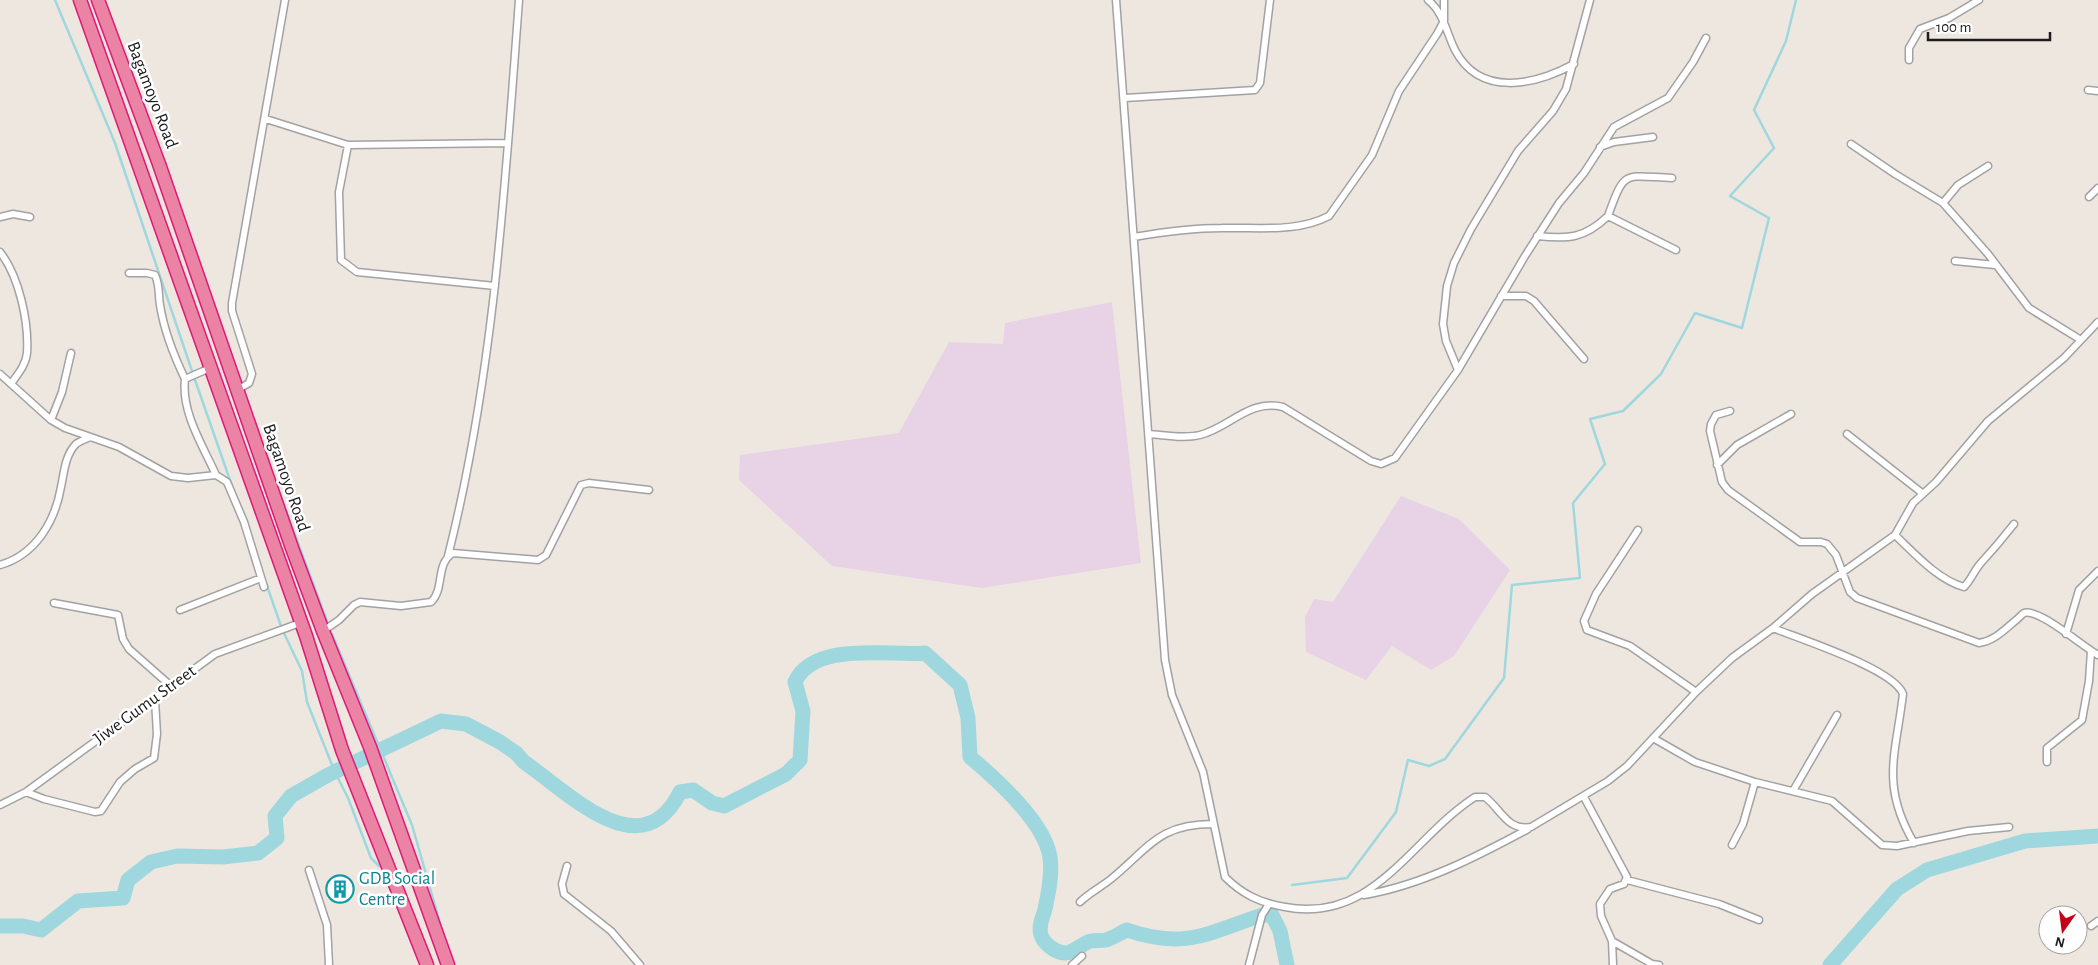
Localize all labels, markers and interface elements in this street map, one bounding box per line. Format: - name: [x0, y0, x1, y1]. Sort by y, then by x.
- scale bar: [1928, 10, 2050, 42]
- text: 100 m: [1936, 20, 1971, 35]
- street label: Bagamoyo Road: [123, 39, 181, 151]
- street label: Bagamoyo Road: [259, 422, 313, 534]
- street label: Jiwe Gumu Street: [91, 662, 200, 748]
- place label: GDB Social Centre: [359, 870, 435, 909]
- building icon: GDB Social Centre: [325, 874, 355, 904]
- north arrow: [2038, 905, 2088, 955]
- text: N: [2054, 934, 2067, 950]

